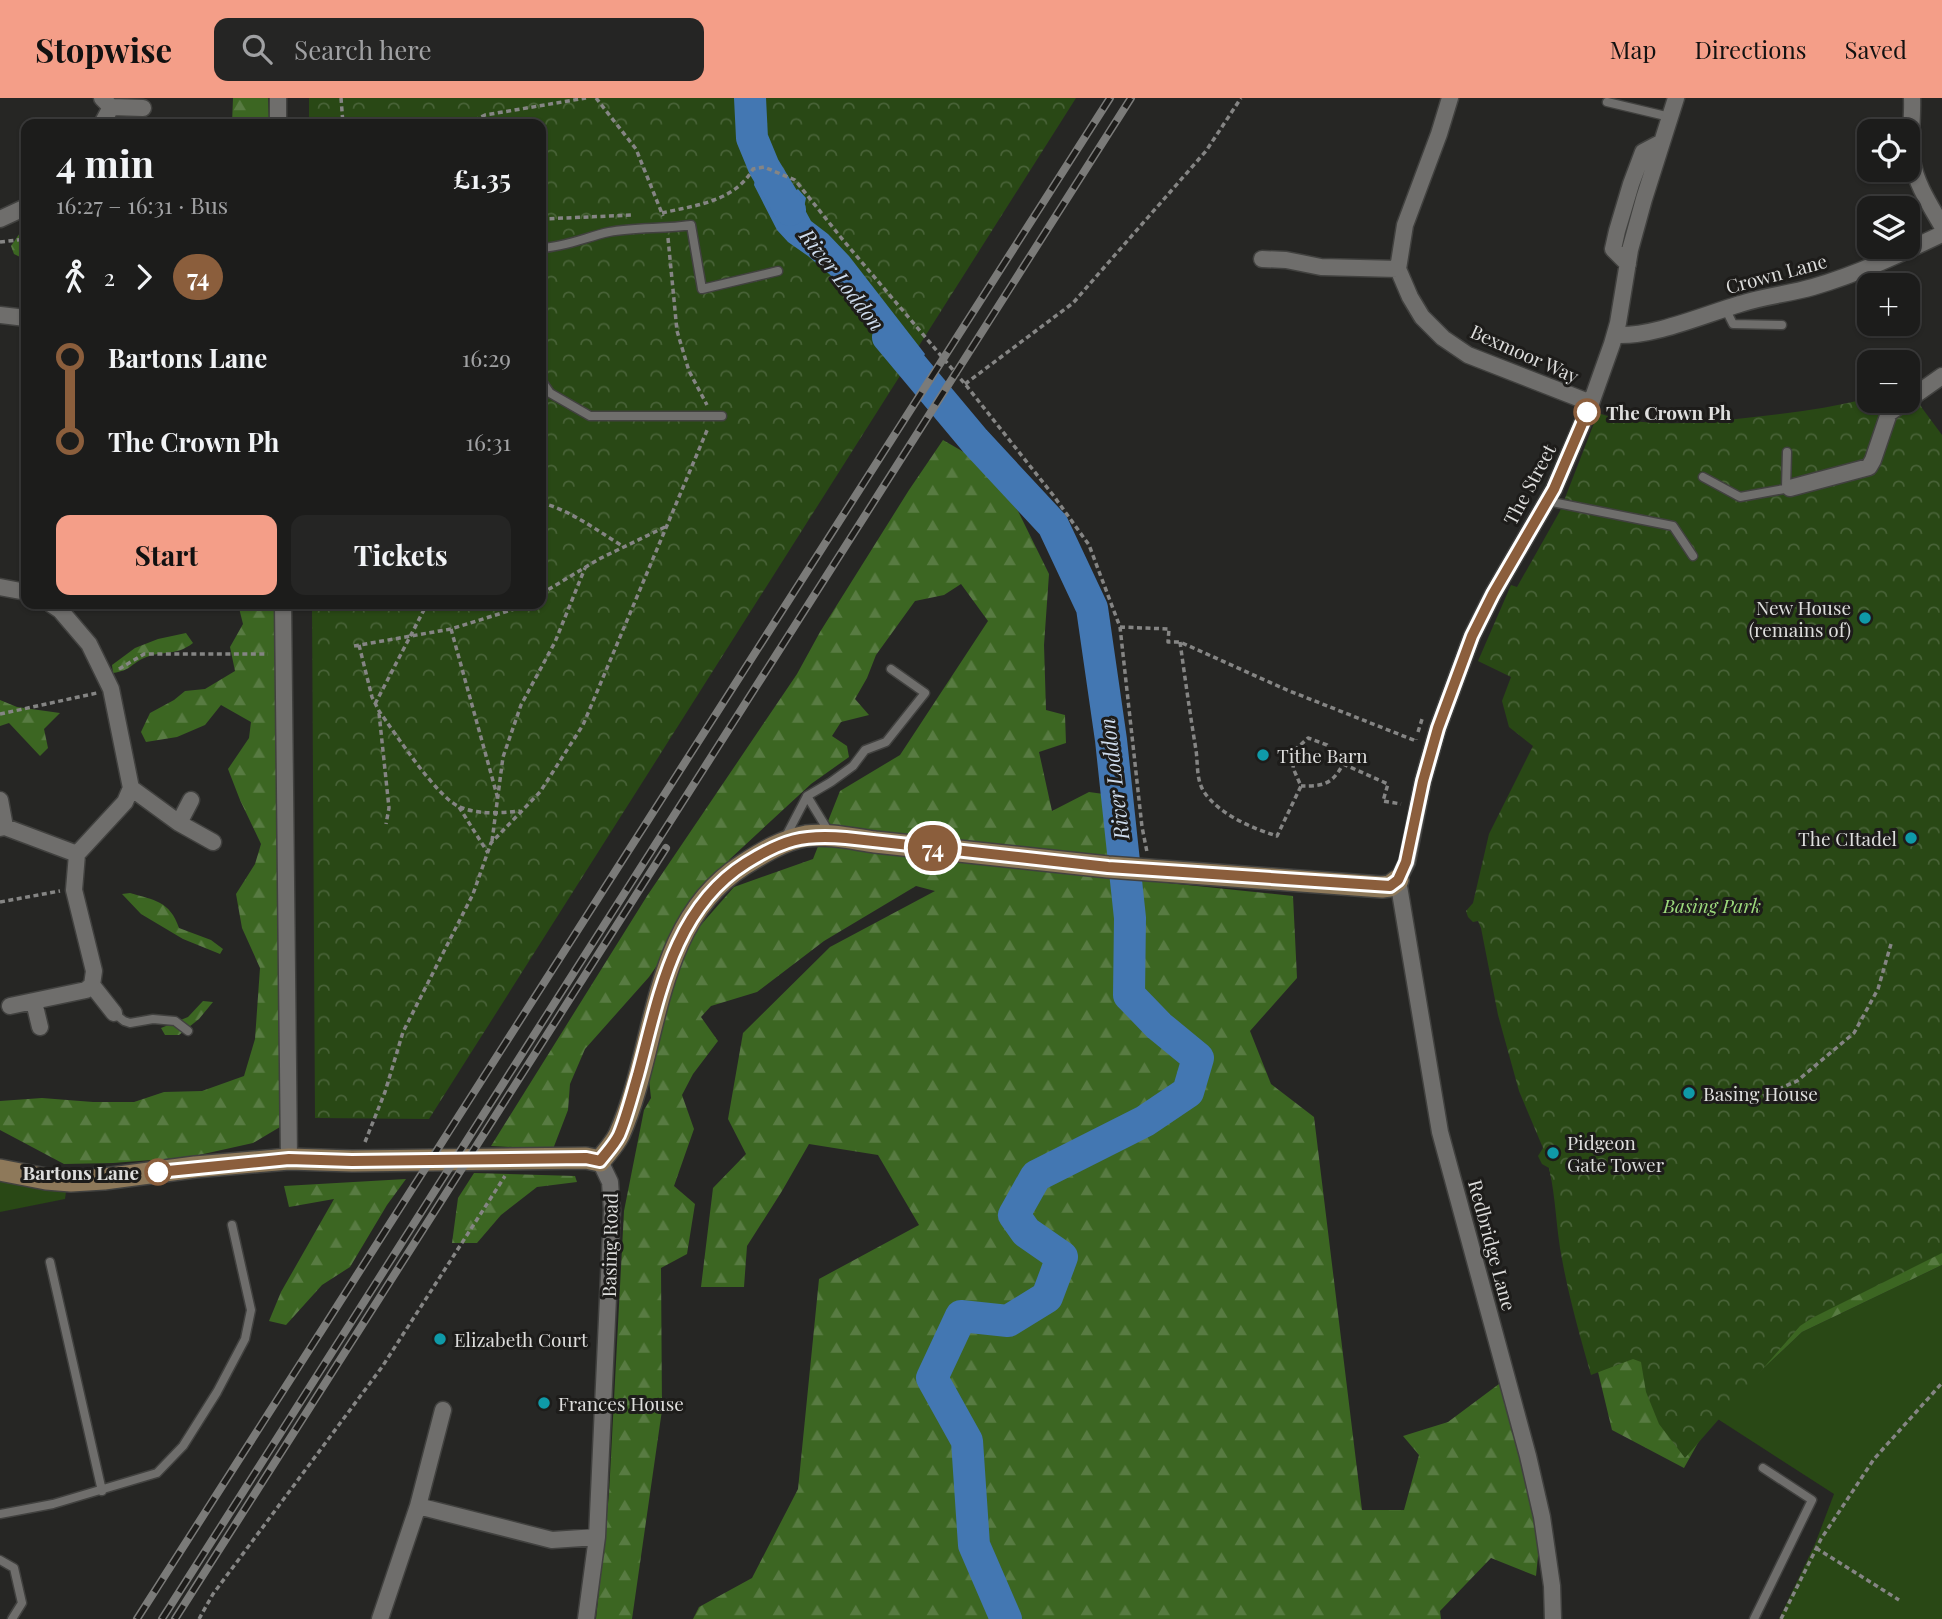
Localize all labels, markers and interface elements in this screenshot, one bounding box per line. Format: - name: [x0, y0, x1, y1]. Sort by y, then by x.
- search box: [214, 18, 704, 81]
- text: Stopwise: [35, 27, 172, 71]
- icon: search: [238, 30, 276, 68]
- text: Search here: [294, 32, 432, 67]
- text: Map: [1610, 33, 1656, 65]
- text: Directions: [1694, 33, 1807, 65]
- text: Saved: [1845, 33, 1907, 65]
- map controls: [1857, 119, 1920, 413]
- button: locate: [1857, 119, 1920, 182]
- text: 4 min: [56, 137, 154, 188]
- text: £1.35: [453, 161, 511, 196]
- text: 16:27 – 16:31 · Bus: [56, 189, 228, 220]
- button: layers: [1857, 196, 1920, 259]
- water label: River Loddon: [794, 221, 892, 336]
- street label: Crown Lane: [1723, 247, 1829, 299]
- icon: walk: [56, 258, 94, 296]
- icon: forward: [125, 258, 163, 296]
- text: 2: [104, 261, 115, 292]
- text: 74: [187, 261, 209, 293]
- button: +: [1857, 273, 1920, 336]
- street label: Bexmoor Way: [1467, 318, 1584, 389]
- text: Bartons Lane: [108, 340, 267, 375]
- text: 16:29: [462, 342, 511, 373]
- button: −: [1857, 350, 1920, 413]
- marker: The Crown Ph: [1574, 399, 1600, 425]
- place label: The Crown Ph: [1606, 399, 1732, 425]
- text: The Crown Ph: [108, 424, 279, 459]
- text: 16:31: [466, 426, 511, 457]
- street label: The Street: [1497, 439, 1561, 529]
- button: Start: [56, 515, 277, 595]
- button: Tickets: [291, 515, 511, 595]
- place label: New House (remains of): [1749, 594, 1851, 642]
- marker: New House (remains of): [1857, 610, 1873, 626]
- water label: River Loddon: [1092, 717, 1134, 842]
- place label: Tithe Barn: [1277, 742, 1368, 768]
- marker: Tithe Barn: [1255, 747, 1271, 763]
- line badge: 74: [902, 825, 964, 871]
- place label: The CItadel: [1798, 825, 1898, 851]
- marker: The CItadel: [1903, 830, 1919, 846]
- text: 74: [922, 832, 944, 864]
- park label: Basing Park: [1662, 892, 1761, 918]
- place label: Basing House: [1703, 1080, 1818, 1106]
- marker: Basing House: [1681, 1085, 1697, 1101]
- place label: Pidgeon Gate Tower: [1567, 1129, 1665, 1177]
- marker: Pidgeon Gate Tower: [1545, 1145, 1561, 1161]
- place label: Bartons Lane: [23, 1159, 139, 1185]
- marker: Bartons Lane: [145, 1159, 171, 1185]
- street label: Redbridge Lane: [1463, 1177, 1523, 1313]
- street label: Basing Road: [595, 1193, 623, 1297]
- place label: Elizabeth Court: [454, 1326, 588, 1352]
- marker: Elizabeth Court: [432, 1331, 448, 1347]
- place label: Frances House: [558, 1390, 684, 1416]
- marker: Frances House: [536, 1395, 552, 1411]

